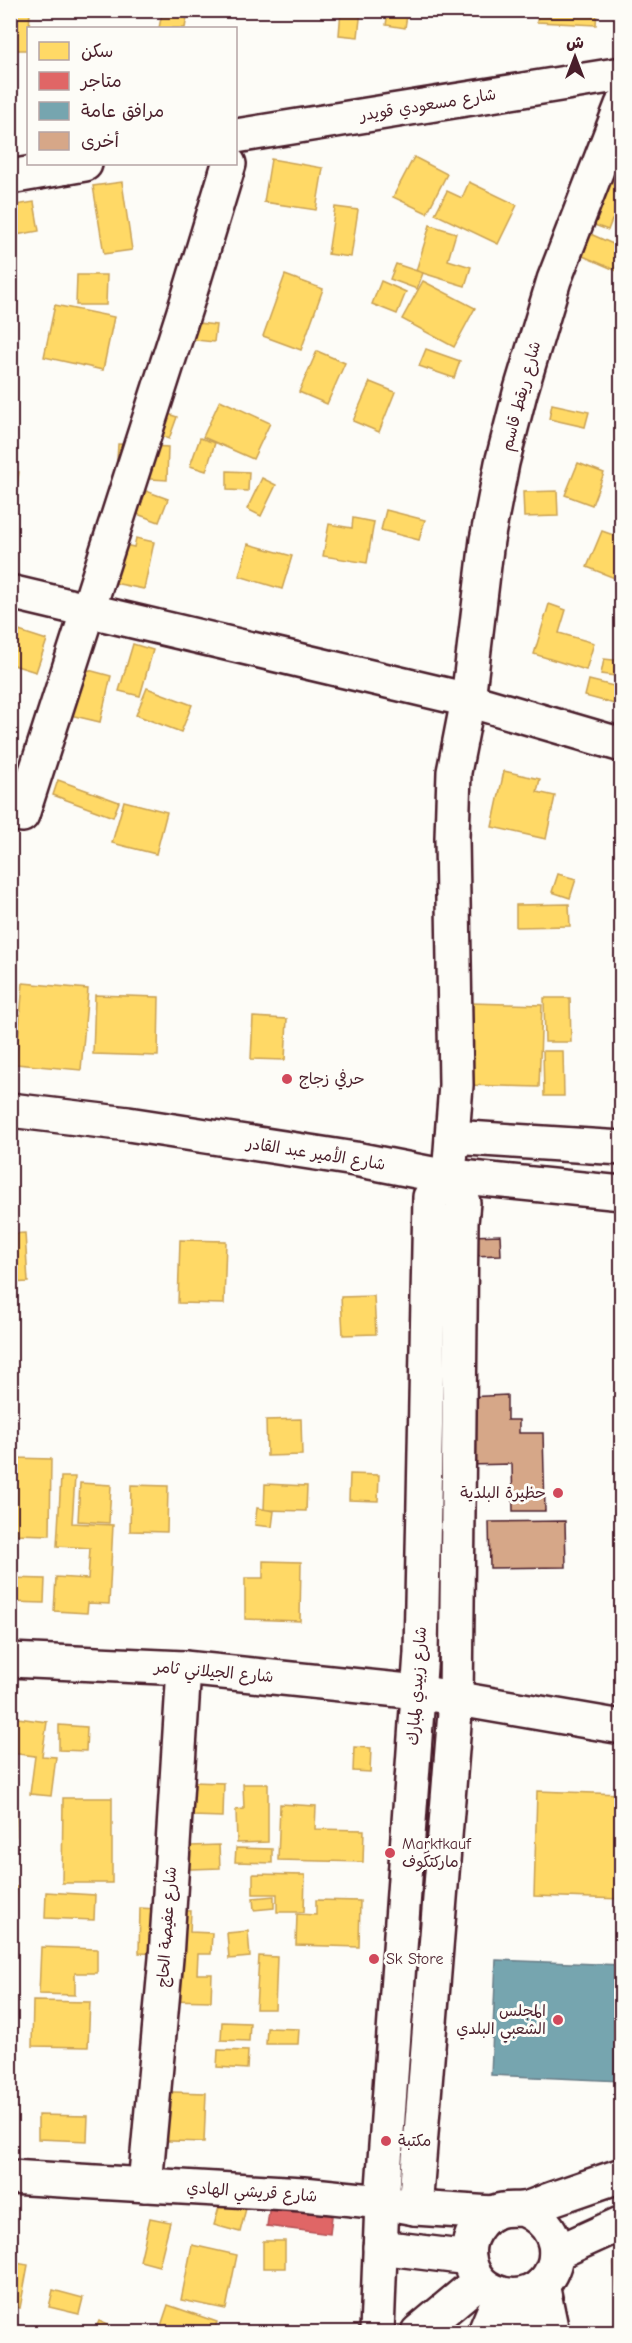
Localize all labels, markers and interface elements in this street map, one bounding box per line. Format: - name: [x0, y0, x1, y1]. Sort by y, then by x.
- legend: [27, 27, 237, 165]
- north arrow: [545, 27, 605, 87]
- text: ش: [566, 34, 584, 52]
- text: سكن: [81, 41, 113, 62]
- text: متاجر: [79, 71, 122, 92]
- street label: شارع مسعودي قويدر: [357, 85, 498, 127]
- text: مرافق عامة: [81, 101, 164, 122]
- text: أخرى: [81, 131, 119, 152]
- street label: شارع ريقط قاسم: [498, 339, 547, 454]
- place label: حرفي زجاج: [299, 1069, 365, 1090]
- marker: حرفي زجاج: [280, 1072, 294, 1086]
- street label: شارع الأمير عبد القادر: [243, 1132, 387, 1176]
- place label: حظيرة البلدية: [460, 1484, 546, 1502]
- marker: حظيرة البلدية: [551, 1486, 565, 1500]
- street label: شارع زبيدي لمبارك: [404, 1626, 432, 1746]
- street label: شارع الجيلاني ثامر: [151, 1658, 274, 1691]
- place label: Marktkauf ماركتكوف: [402, 1835, 472, 1872]
- marker: Marktkauf ماركتكوف: [383, 1846, 397, 1860]
- street label: شارع عفيصة الحاج: [154, 1866, 182, 1988]
- place label: Sk Store: [386, 1950, 443, 1968]
- marker: Sk Store: [367, 1952, 381, 1966]
- place label: المجلس الشعبي البلدي: [456, 2002, 546, 2043]
- marker: المجلس الشعبي البلدي: [551, 2013, 565, 2027]
- place label: مكتبة: [398, 2132, 431, 2150]
- marker: مكتبة: [379, 2134, 393, 2148]
- street label: شارع قريشي الهادي: [186, 2178, 318, 2211]

